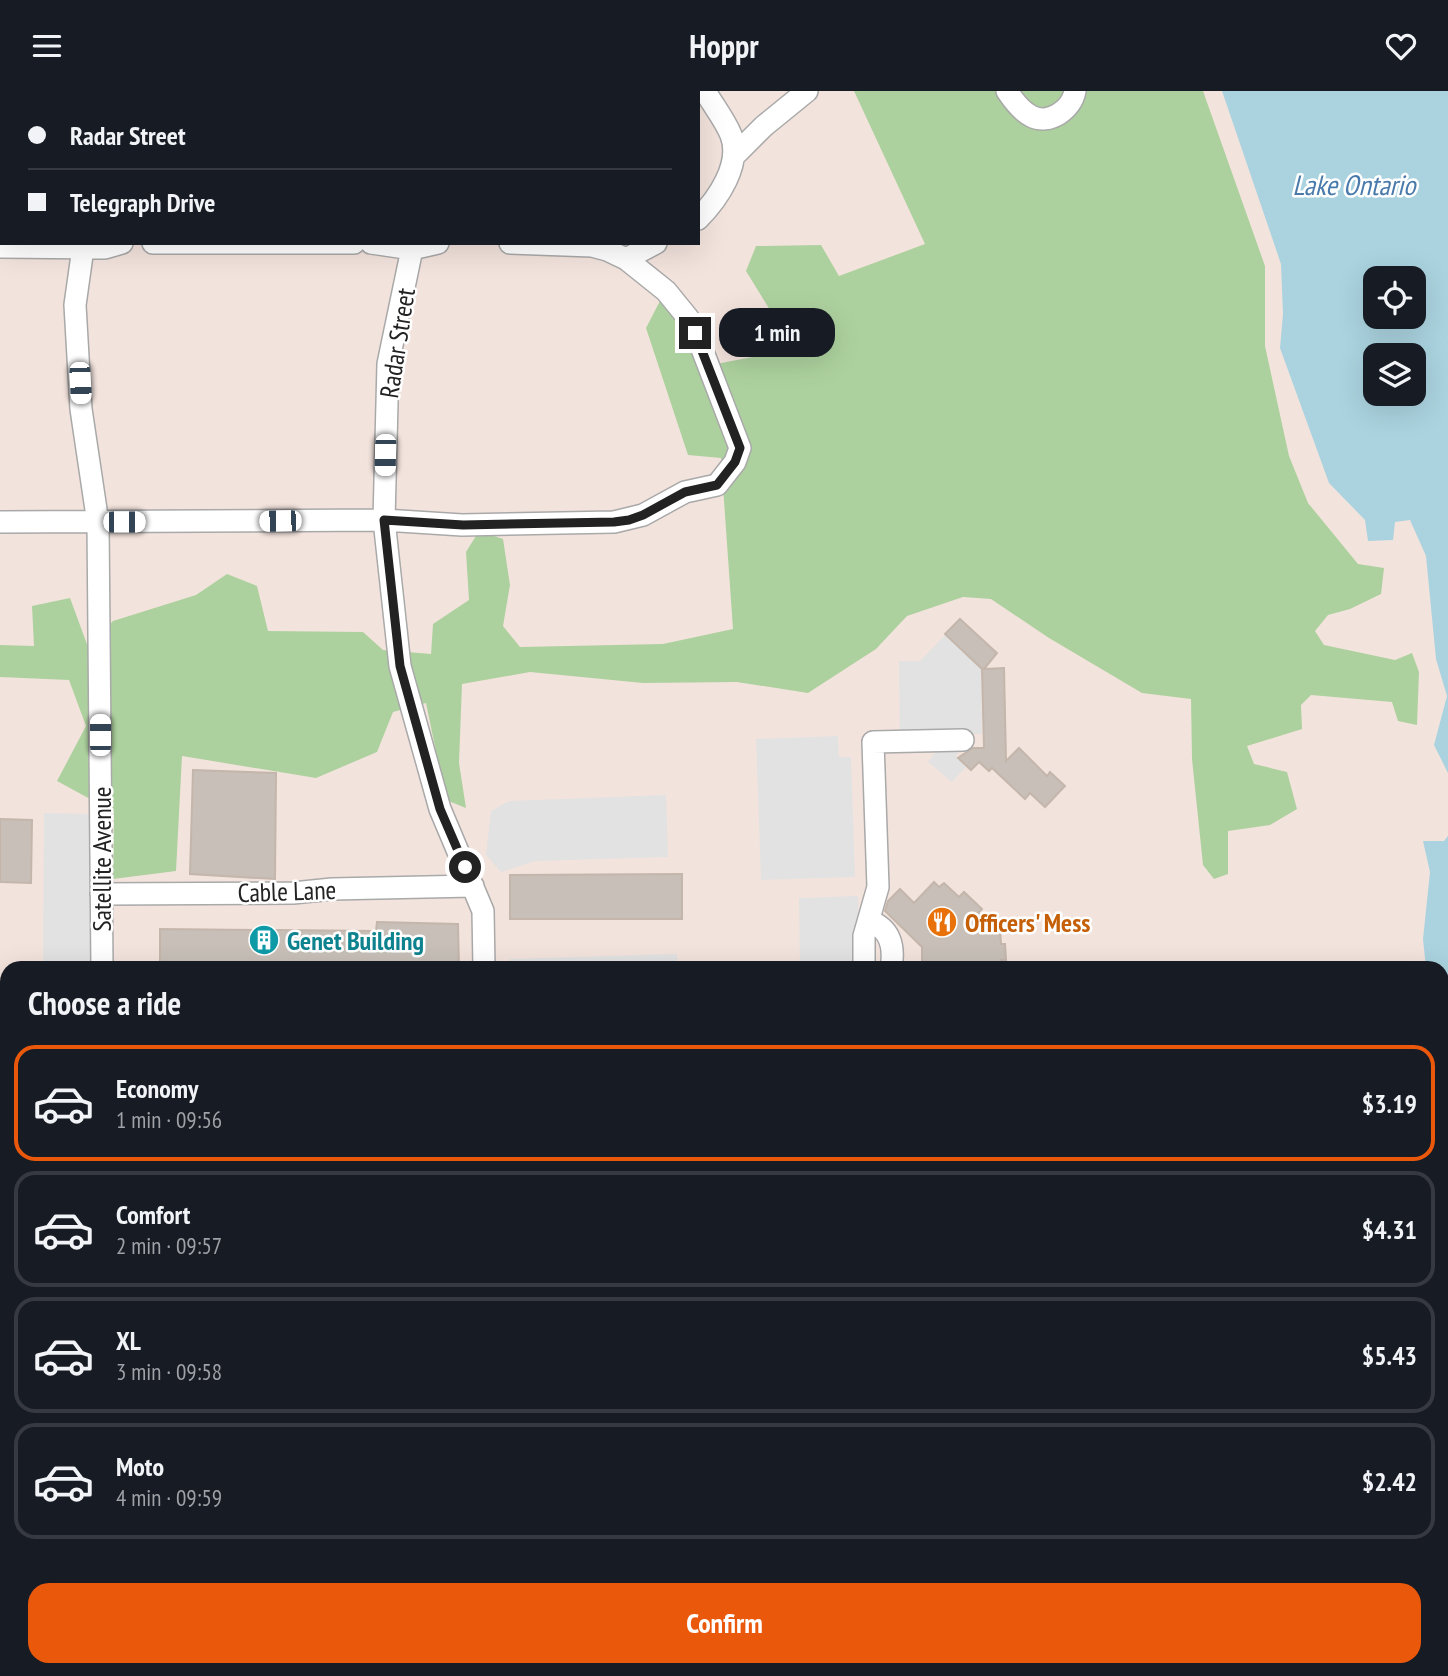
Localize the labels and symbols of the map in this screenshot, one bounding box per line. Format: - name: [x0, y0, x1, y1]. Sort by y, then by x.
- water label: Lake Ontario: [1293, 166, 1417, 203]
- street label: Radar Street: [372, 286, 422, 400]
- callout: 1 min: [720, 309, 835, 357]
- route end: [679, 317, 711, 349]
- car: [69, 361, 92, 405]
- car: [375, 434, 396, 476]
- car: [259, 510, 302, 532]
- car: [104, 512, 146, 533]
- car: [90, 714, 111, 756]
- street label: Satellite Avenue: [85, 786, 118, 932]
- route start: [449, 851, 481, 883]
- street label: Cable Lane: [237, 873, 337, 909]
- restaurant icon: Officers' Mess: [925, 905, 959, 939]
- place label: Officers' Mess: [965, 906, 1090, 939]
- building icon: Genet Building: [247, 923, 281, 957]
- place label: Genet Building: [287, 924, 424, 957]

